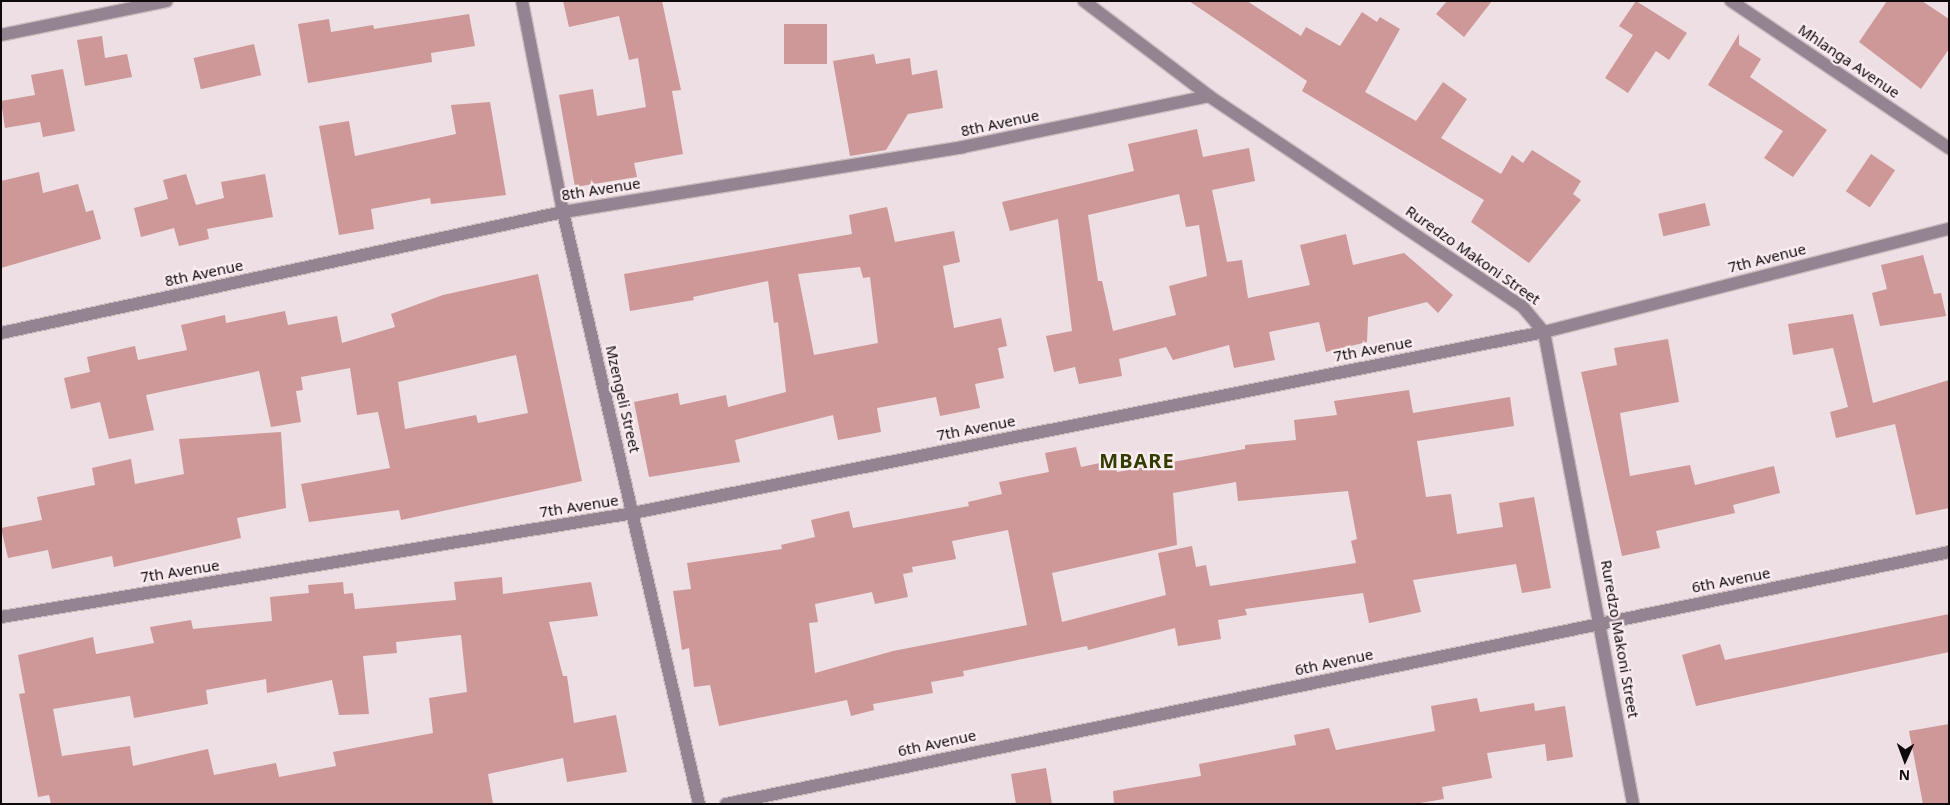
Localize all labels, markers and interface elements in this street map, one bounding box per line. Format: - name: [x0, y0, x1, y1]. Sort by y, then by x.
- street label: Mhlanga Avenue: [1795, 20, 1903, 102]
- street label: 8th Avenue: [959, 106, 1041, 140]
- street label: 8th Avenue: [560, 174, 642, 204]
- street label: Ruredzo Makoni Street: [1402, 202, 1544, 308]
- street label: 7th Avenue: [1726, 240, 1808, 276]
- street label: 8th Avenue: [163, 256, 245, 290]
- street label: 7th Avenue: [1332, 333, 1414, 365]
- street label: Mzengeli Street: [602, 344, 644, 454]
- street label: 7th Avenue: [935, 412, 1017, 444]
- district label: MBARE: [1099, 448, 1175, 472]
- street label: 7th Avenue: [538, 491, 620, 521]
- street label: 7th Avenue: [139, 556, 221, 586]
- street label: Ruredzo Makoni Street: [1597, 559, 1643, 719]
- street label: 6th Avenue: [1690, 564, 1772, 596]
- street label: 6th Avenue: [1293, 645, 1375, 679]
- street label: 6th Avenue: [896, 726, 978, 760]
- north arrow: [1880, 735, 1930, 785]
- text: N: [1898, 766, 1910, 785]

